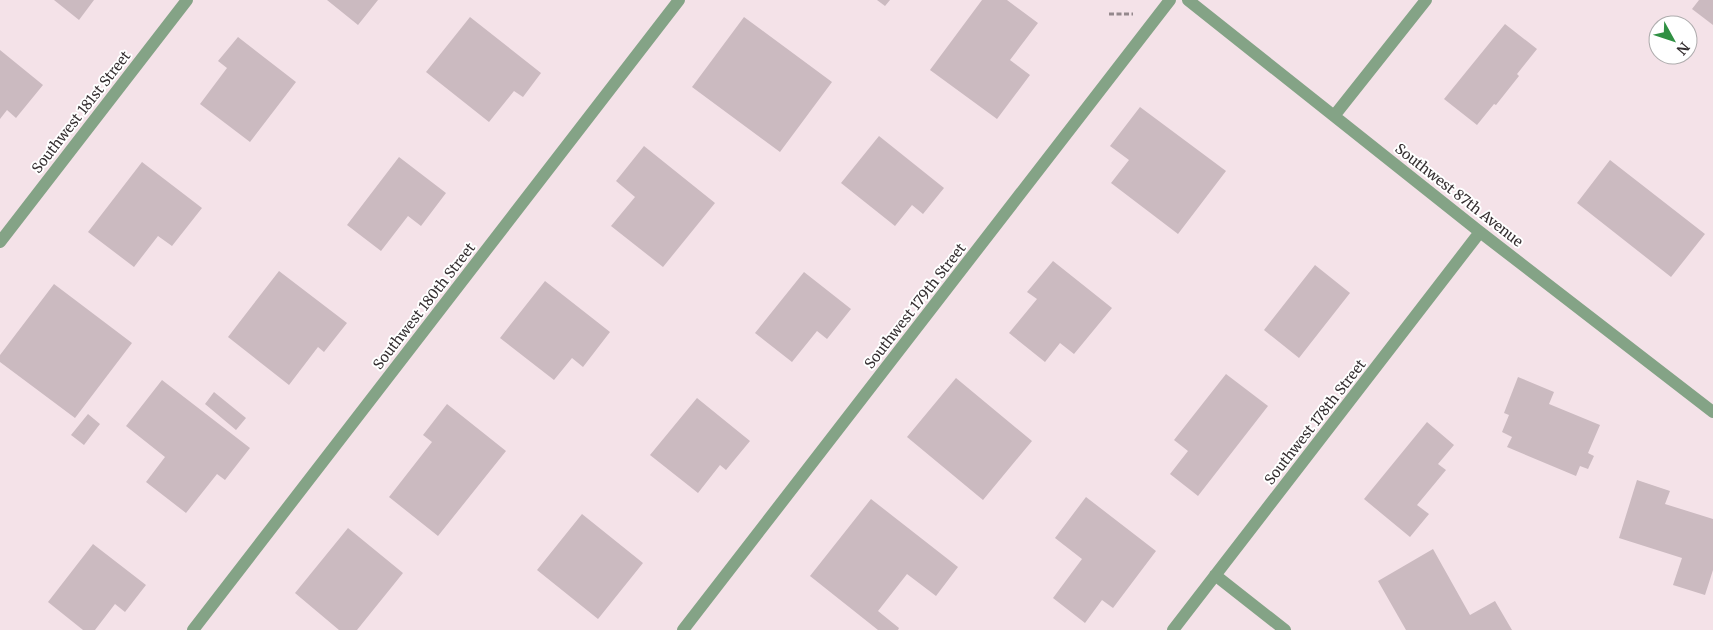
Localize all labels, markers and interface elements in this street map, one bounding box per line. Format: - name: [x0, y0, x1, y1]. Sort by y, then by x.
- north arrow: [1648, 15, 1698, 65]
- text: N: [1673, 38, 1693, 58]
- street label: Southwest 181st Street: [28, 47, 135, 177]
- street label: Southwest 87th Avenue: [1391, 139, 1527, 251]
- street label: Southwest 180th Street: [369, 239, 479, 373]
- street label: Southwest 179th Street: [860, 239, 970, 372]
- street label: Southwest 178th Street: [1261, 355, 1370, 488]

